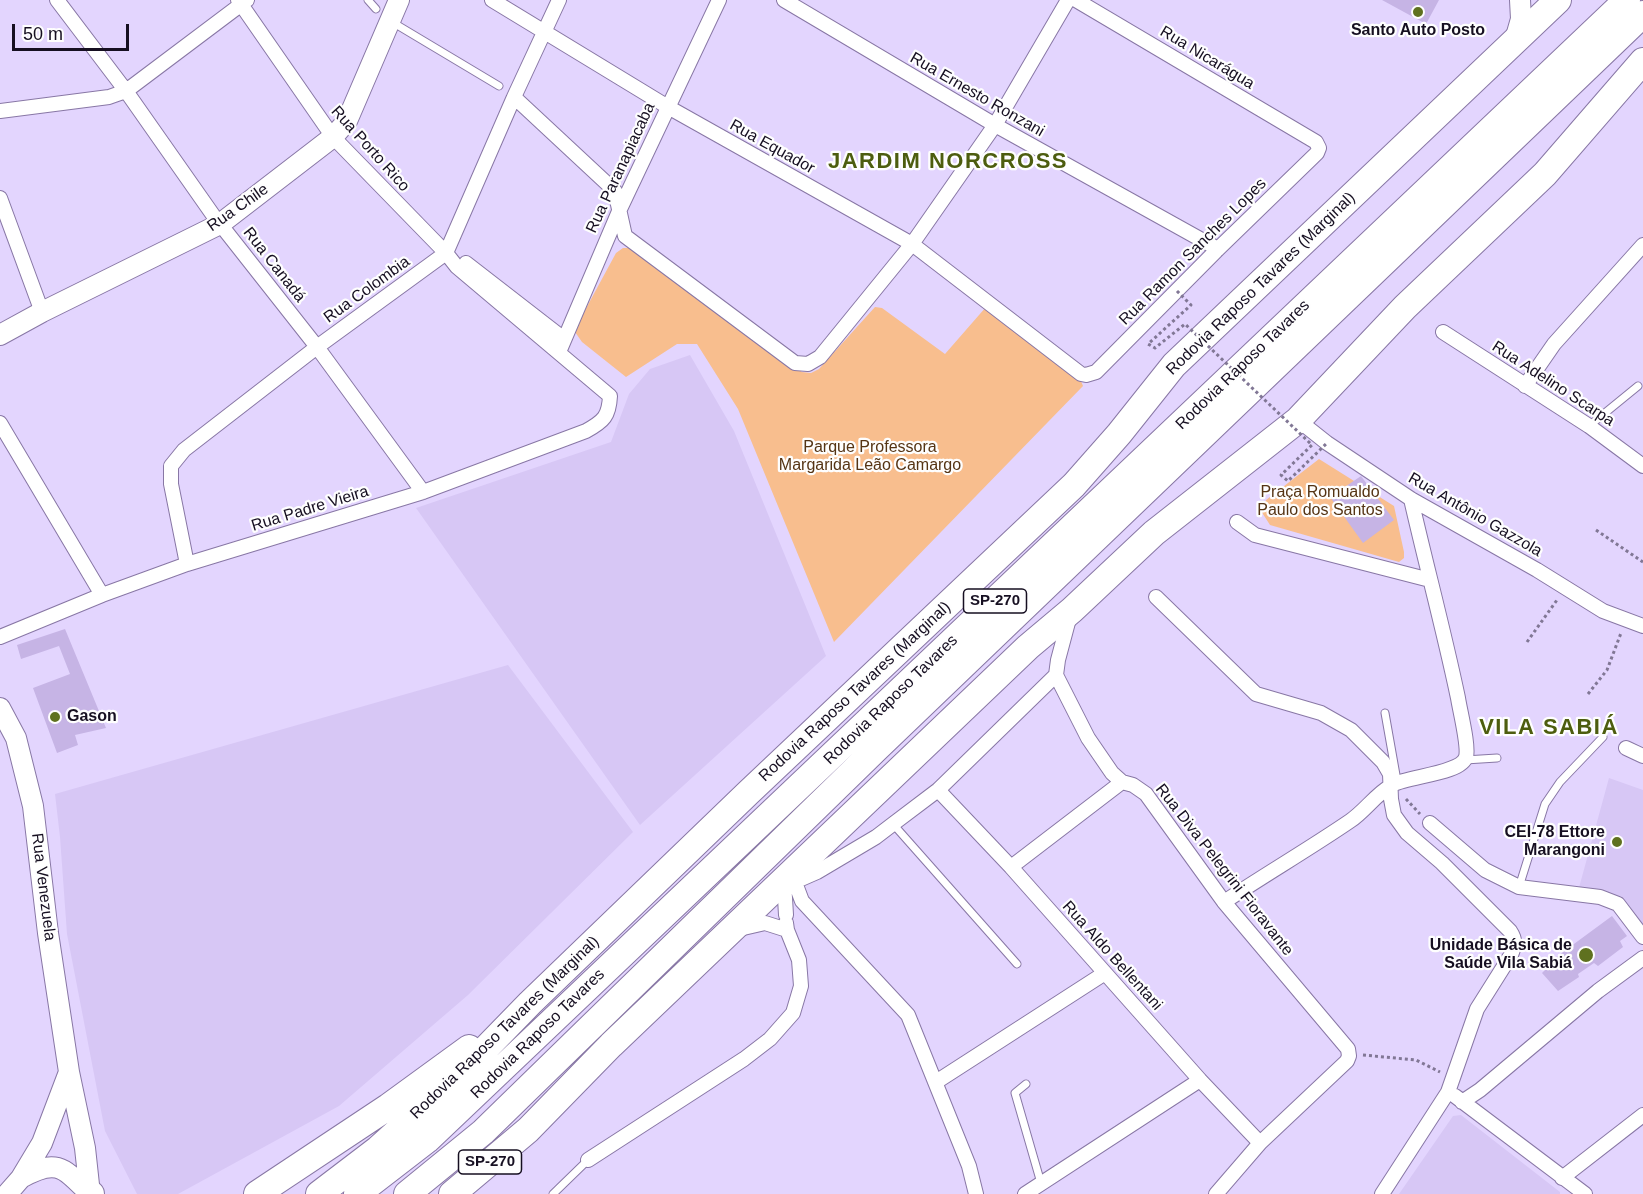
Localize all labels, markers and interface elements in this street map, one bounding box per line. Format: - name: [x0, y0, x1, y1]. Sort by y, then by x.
- marker: Santo Auto Posto: [1411, 5, 1425, 19]
- scale bar: [15, 12, 132, 50]
- place label: Santo Auto Posto: [1351, 21, 1485, 41]
- street label: Rua Nicarágua: [1156, 22, 1258, 94]
- text: 50 m: [23, 24, 63, 44]
- street label: Rua Ernesto Ronzani: [906, 49, 1048, 141]
- street label: Rua Paranapiacaba: [582, 100, 660, 236]
- street label: Rua Porto Rico: [327, 102, 413, 196]
- street label: Rua Equador: [726, 116, 818, 178]
- district label: JARDIM NORCROSS: [828, 149, 1068, 175]
- street label: Rua Ramon Sanches Lopes: [1115, 174, 1271, 330]
- street label: Rua Chile: [204, 180, 272, 236]
- street label: Rodovia Raposo Tavares (Marginal): [1163, 188, 1359, 380]
- street label: Rua Canadá: [239, 224, 309, 306]
- street label: Rua Colombia: [320, 252, 414, 328]
- street label: Rodovia Raposo Tavares: [1172, 296, 1314, 434]
- street label: Rua Adelino Scarpa: [1488, 337, 1618, 431]
- park label: Parque Professora Margarida Leão Camargo: [779, 438, 961, 476]
- street label: Rua Antônio Gazzola: [1405, 469, 1545, 561]
- street label: Rua Padre Vieira: [249, 482, 371, 536]
- park label: Praça Romualdo Paulo dos Santos: [1257, 483, 1383, 521]
- road number: SP-270: [964, 589, 1026, 613]
- street label: Rodovia Raposo Tavares (Marginal): [755, 598, 955, 786]
- street label: Rodovia Raposo Tavares: [820, 631, 962, 769]
- place label: Gason: [67, 707, 117, 727]
- marker: Gason: [48, 710, 62, 724]
- district label: VILA SABIÁ: [1479, 715, 1619, 741]
- street label: Rua Diva Pelegrini Fioravante: [1151, 780, 1297, 960]
- place label: CEI-78 Ettore Marangoni: [1505, 823, 1605, 861]
- street label: Rua Venezuela: [27, 832, 59, 942]
- marker: CEI-78 Ettore Marangoni: [1610, 835, 1624, 849]
- street label: Rua Aldo Bellentani: [1058, 897, 1166, 1015]
- street label: Rodovia Raposo Tavares (Marginal): [407, 932, 603, 1124]
- place label: Unidade Básica de Saúde Vila Sabiá: [1430, 936, 1572, 974]
- marker: Unidade Básica de Saúde Vila Sabiá: [1577, 946, 1595, 964]
- street label: Rodovia Raposo Tavares: [467, 965, 609, 1103]
- road number: SP-270: [458, 1150, 522, 1174]

